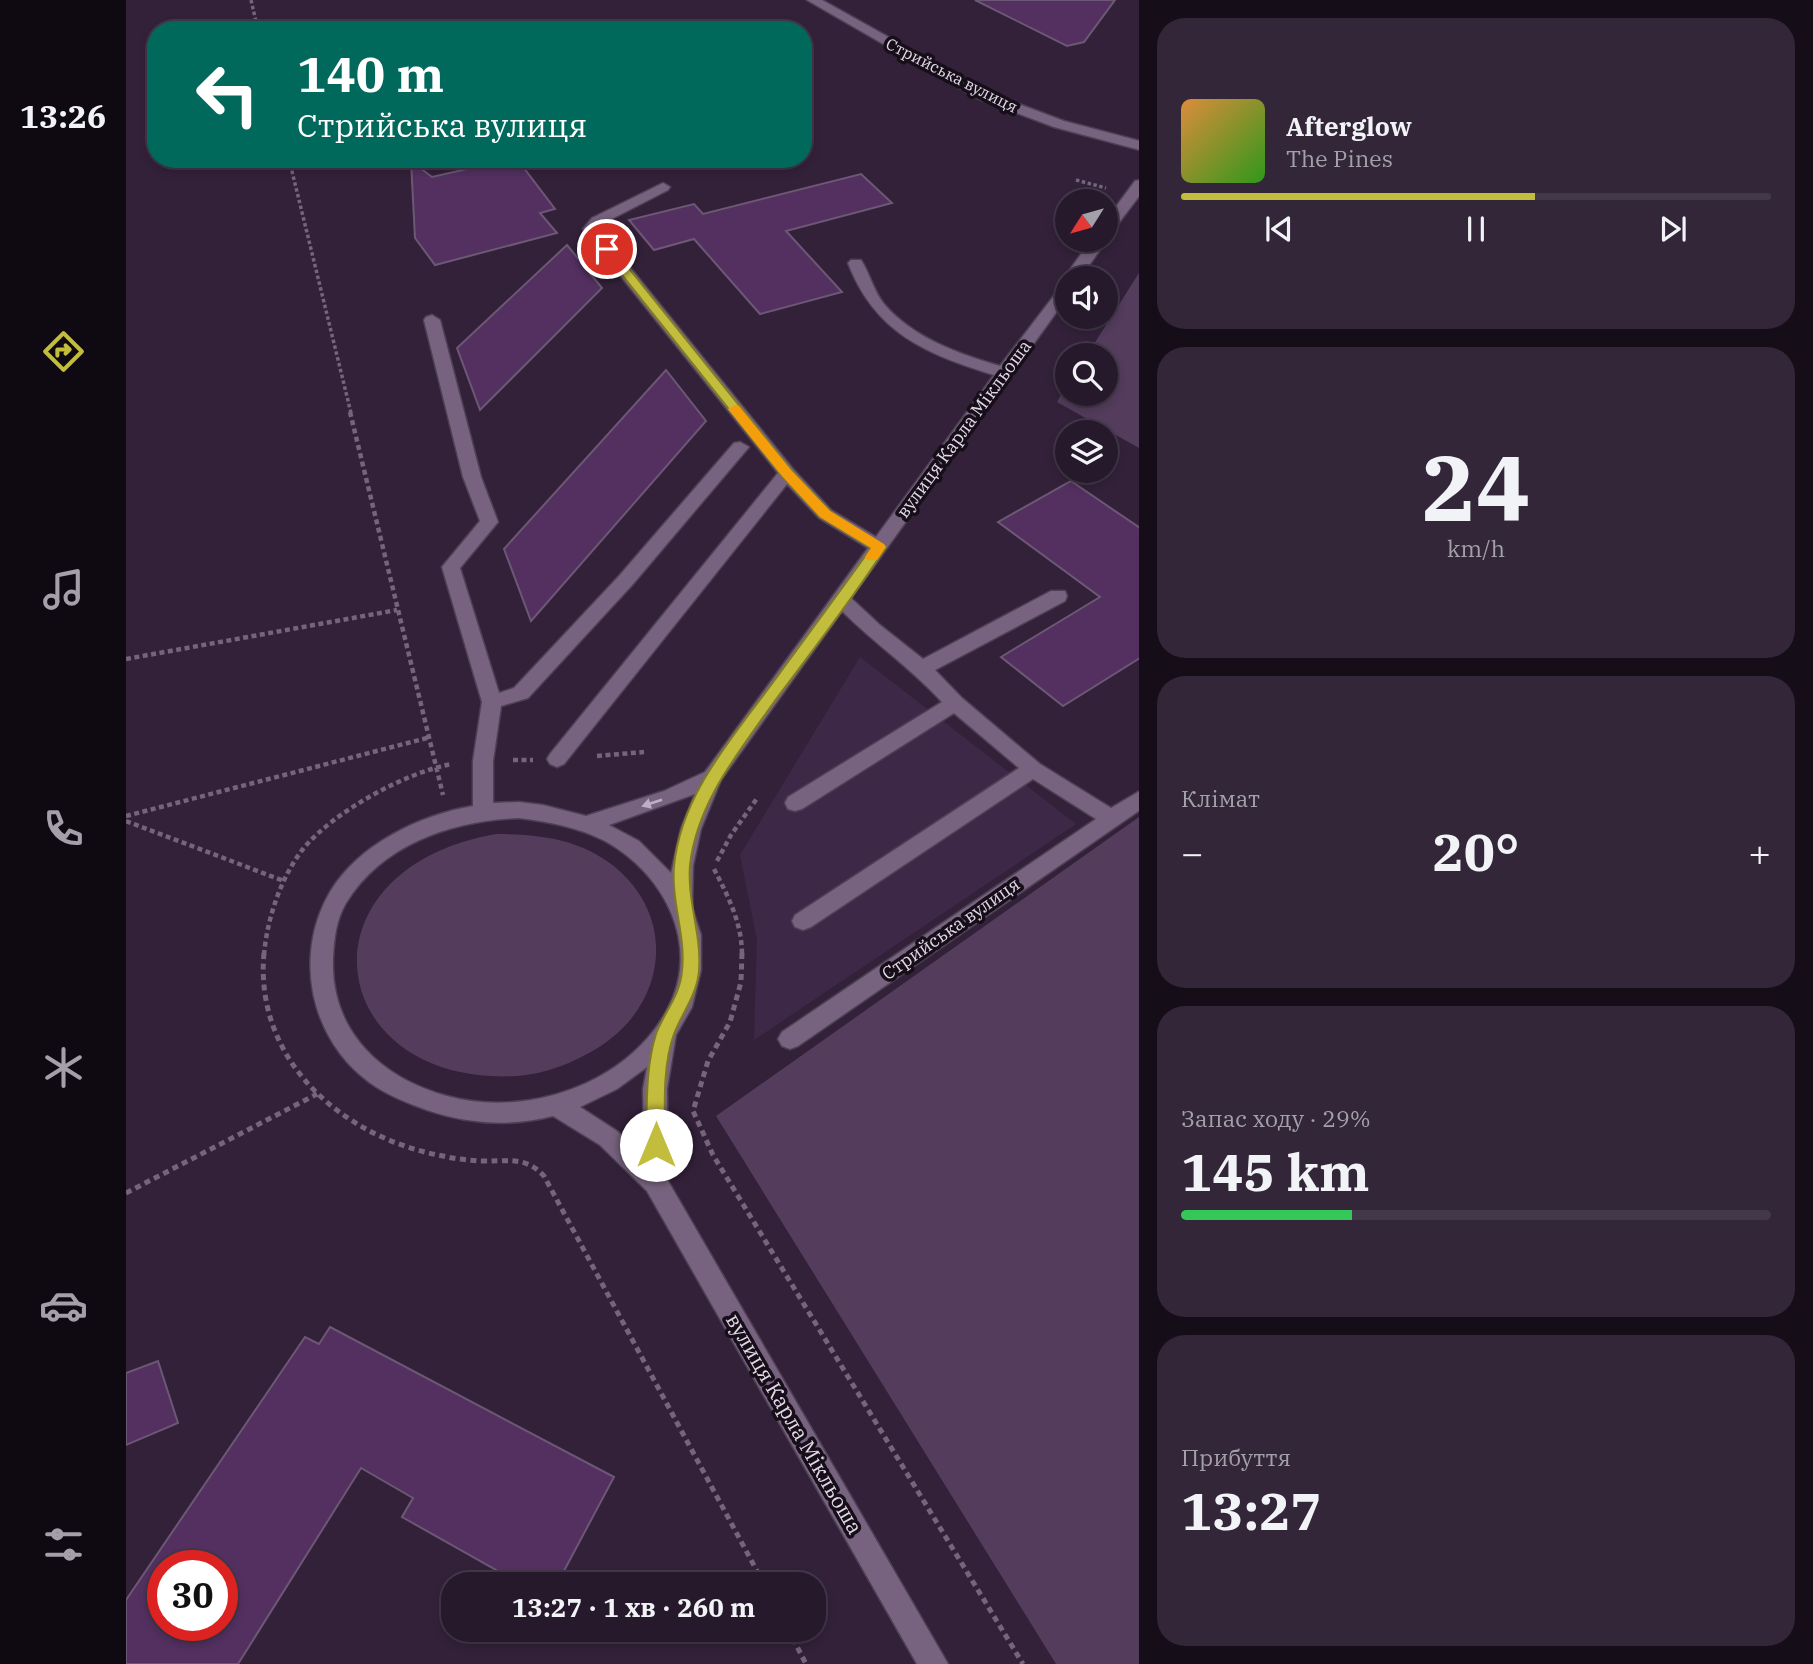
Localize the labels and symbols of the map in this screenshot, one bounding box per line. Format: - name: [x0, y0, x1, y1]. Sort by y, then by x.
- street label: Стрийська вулиця: [883, 33, 1021, 117]
- north arrow: [1055, 189, 1118, 252]
- pin: [577, 219, 637, 279]
- street label: вулиця Карла Мікльоша: [891, 335, 1036, 522]
- one-way arrow: [641, 798, 662, 809]
- street label: Стрийська вулиця: [877, 872, 1024, 985]
- position arrow: [619, 1108, 693, 1182]
- street label: вулиця Карла Мікльоша: [720, 1308, 870, 1539]
- speed limit sign: 30: [147, 1550, 238, 1641]

